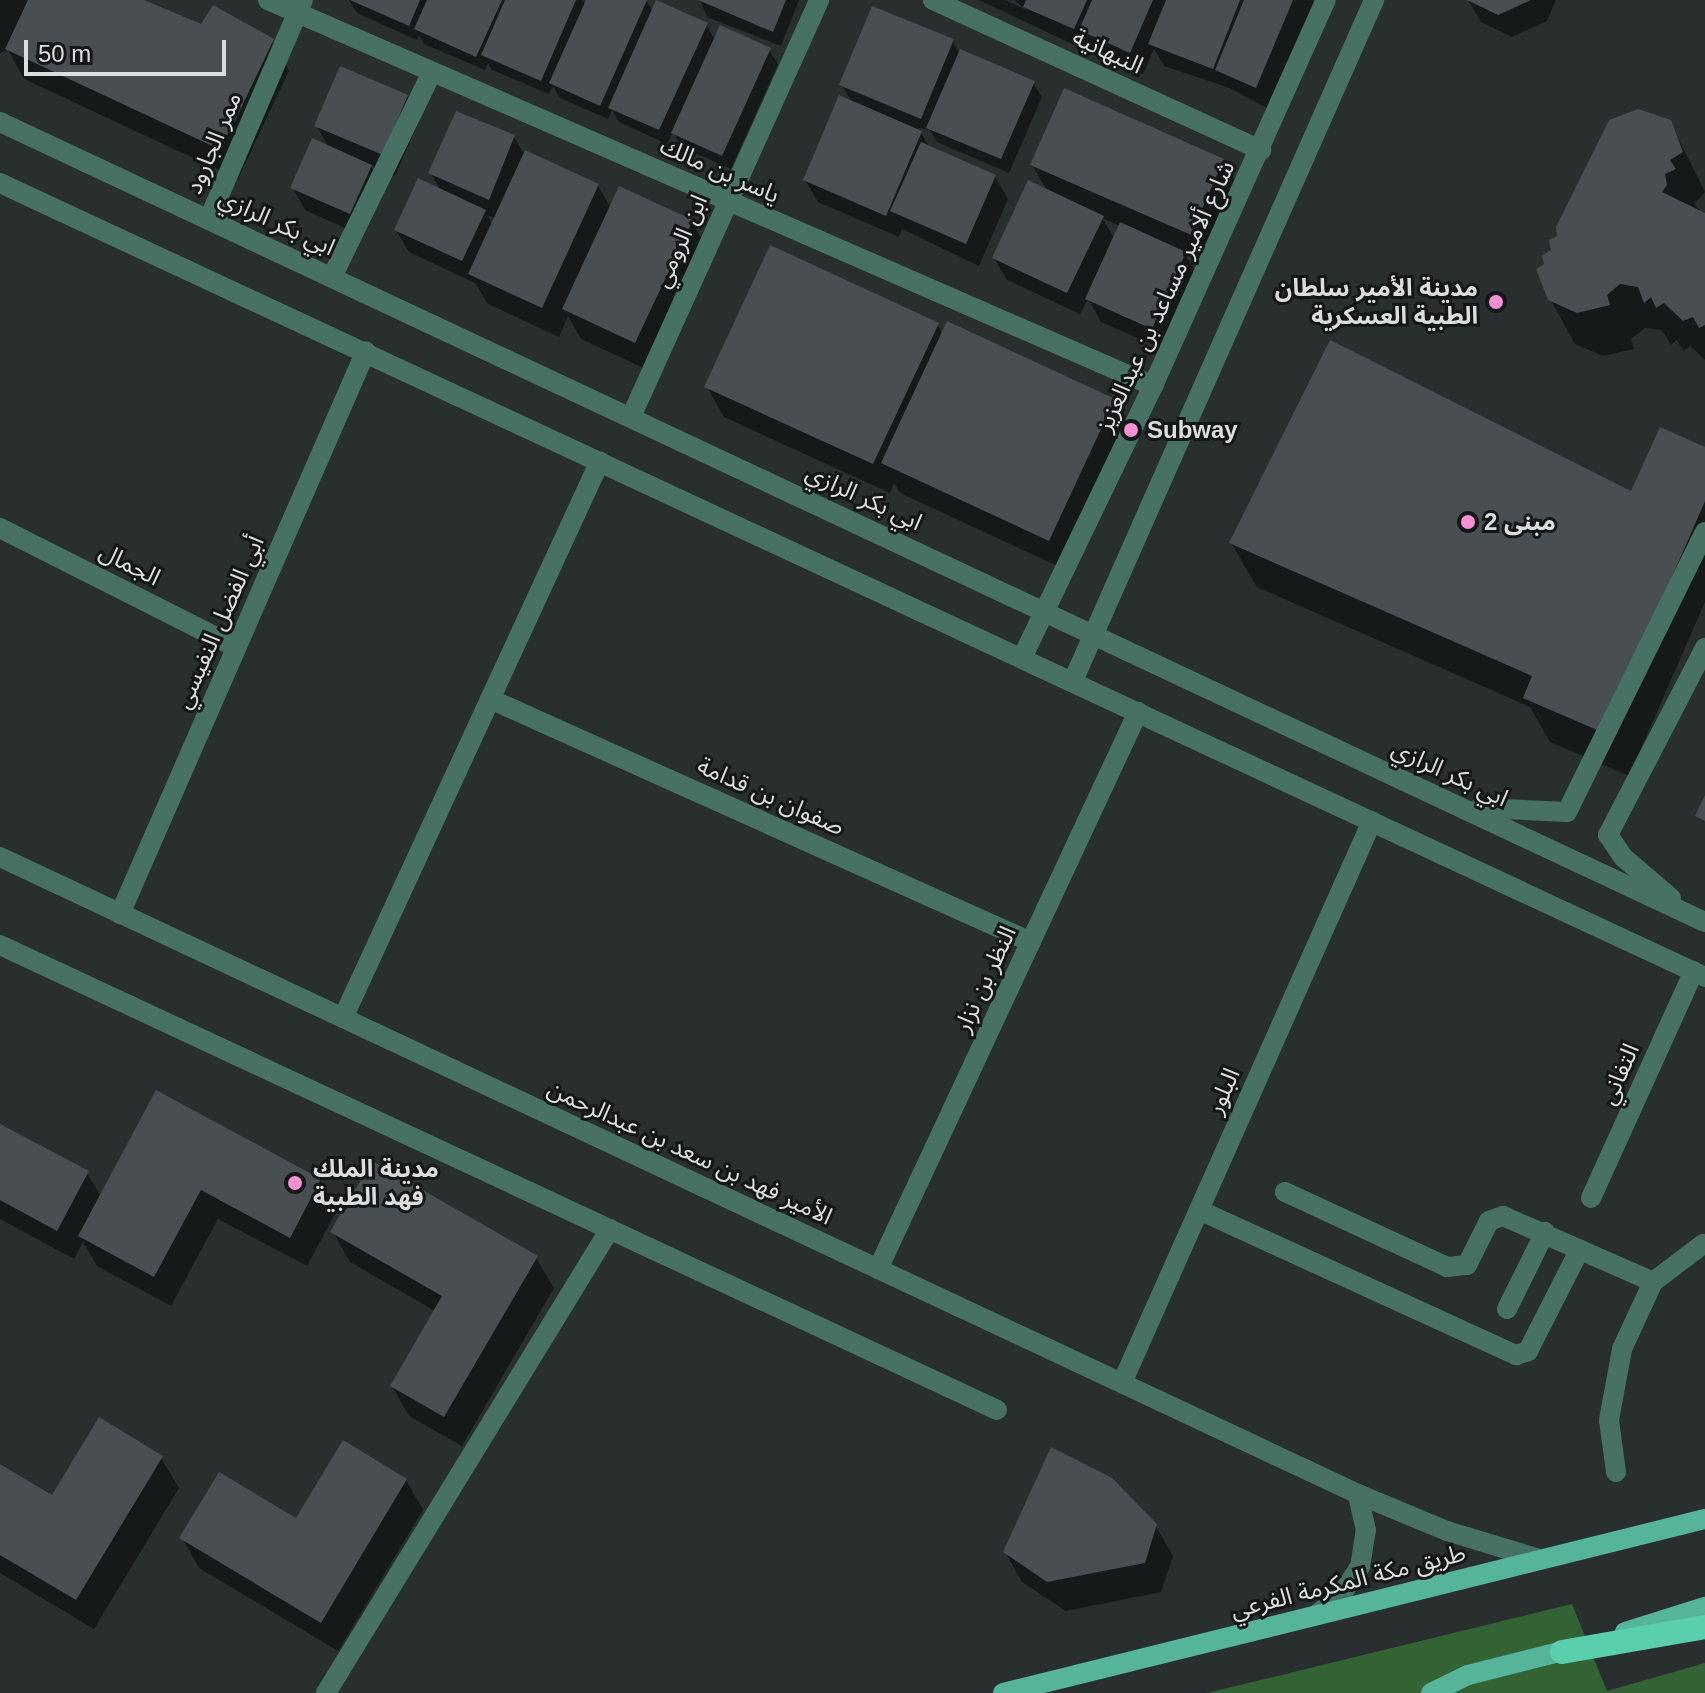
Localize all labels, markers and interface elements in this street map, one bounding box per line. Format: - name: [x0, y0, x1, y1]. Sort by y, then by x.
- street label: النبهانية: [1068, 22, 1148, 80]
- scale bar: [28, 24, 230, 74]
- text: 50 m: [38, 40, 91, 67]
- street label: ممر الجارود: [179, 88, 247, 198]
- street label: ياسر بن مالك: [656, 131, 784, 209]
- street label: شارع ألامير مساعد بن عبدالعزيز: [1089, 156, 1241, 436]
- street label: ابي بكر الرازي: [214, 183, 340, 261]
- street label: ابن الرومي: [647, 190, 713, 292]
- place label: مدينة الأمير سلطان الطبية العسكرية: [1275, 274, 1478, 330]
- marker: مدينة الأمير سلطان الطبية العسكرية: [1485, 291, 1507, 313]
- place label: Subway: [1147, 416, 1238, 444]
- marker: Subway: [1122, 421, 1140, 439]
- street label: ابي بكر الرازي: [801, 458, 927, 536]
- place label: مبنى 2: [1484, 508, 1556, 536]
- marker: مبنى 2: [1459, 513, 1477, 531]
- street label: أبي الفضل النفيسي: [168, 531, 270, 713]
- street label: الجمال: [95, 536, 165, 592]
- street label: ابي بكر الرازي: [1387, 734, 1513, 812]
- street label: صفوان بن قدامة: [693, 751, 849, 841]
- street label: النظر بن نزار: [948, 921, 1022, 1037]
- street label: التفاني: [1593, 1039, 1645, 1109]
- street label: البلور: [1200, 1063, 1246, 1119]
- street label: الأمير فهد بن سعد بن عبدالرحمن: [543, 1073, 837, 1231]
- place label: مدينة الملك فهد الطبية: [313, 1155, 439, 1211]
- marker: مدينة الملك فهد الطبية: [284, 1172, 306, 1194]
- street label: طريق مكة المكرمة الفرعي: [1227, 1538, 1469, 1624]

